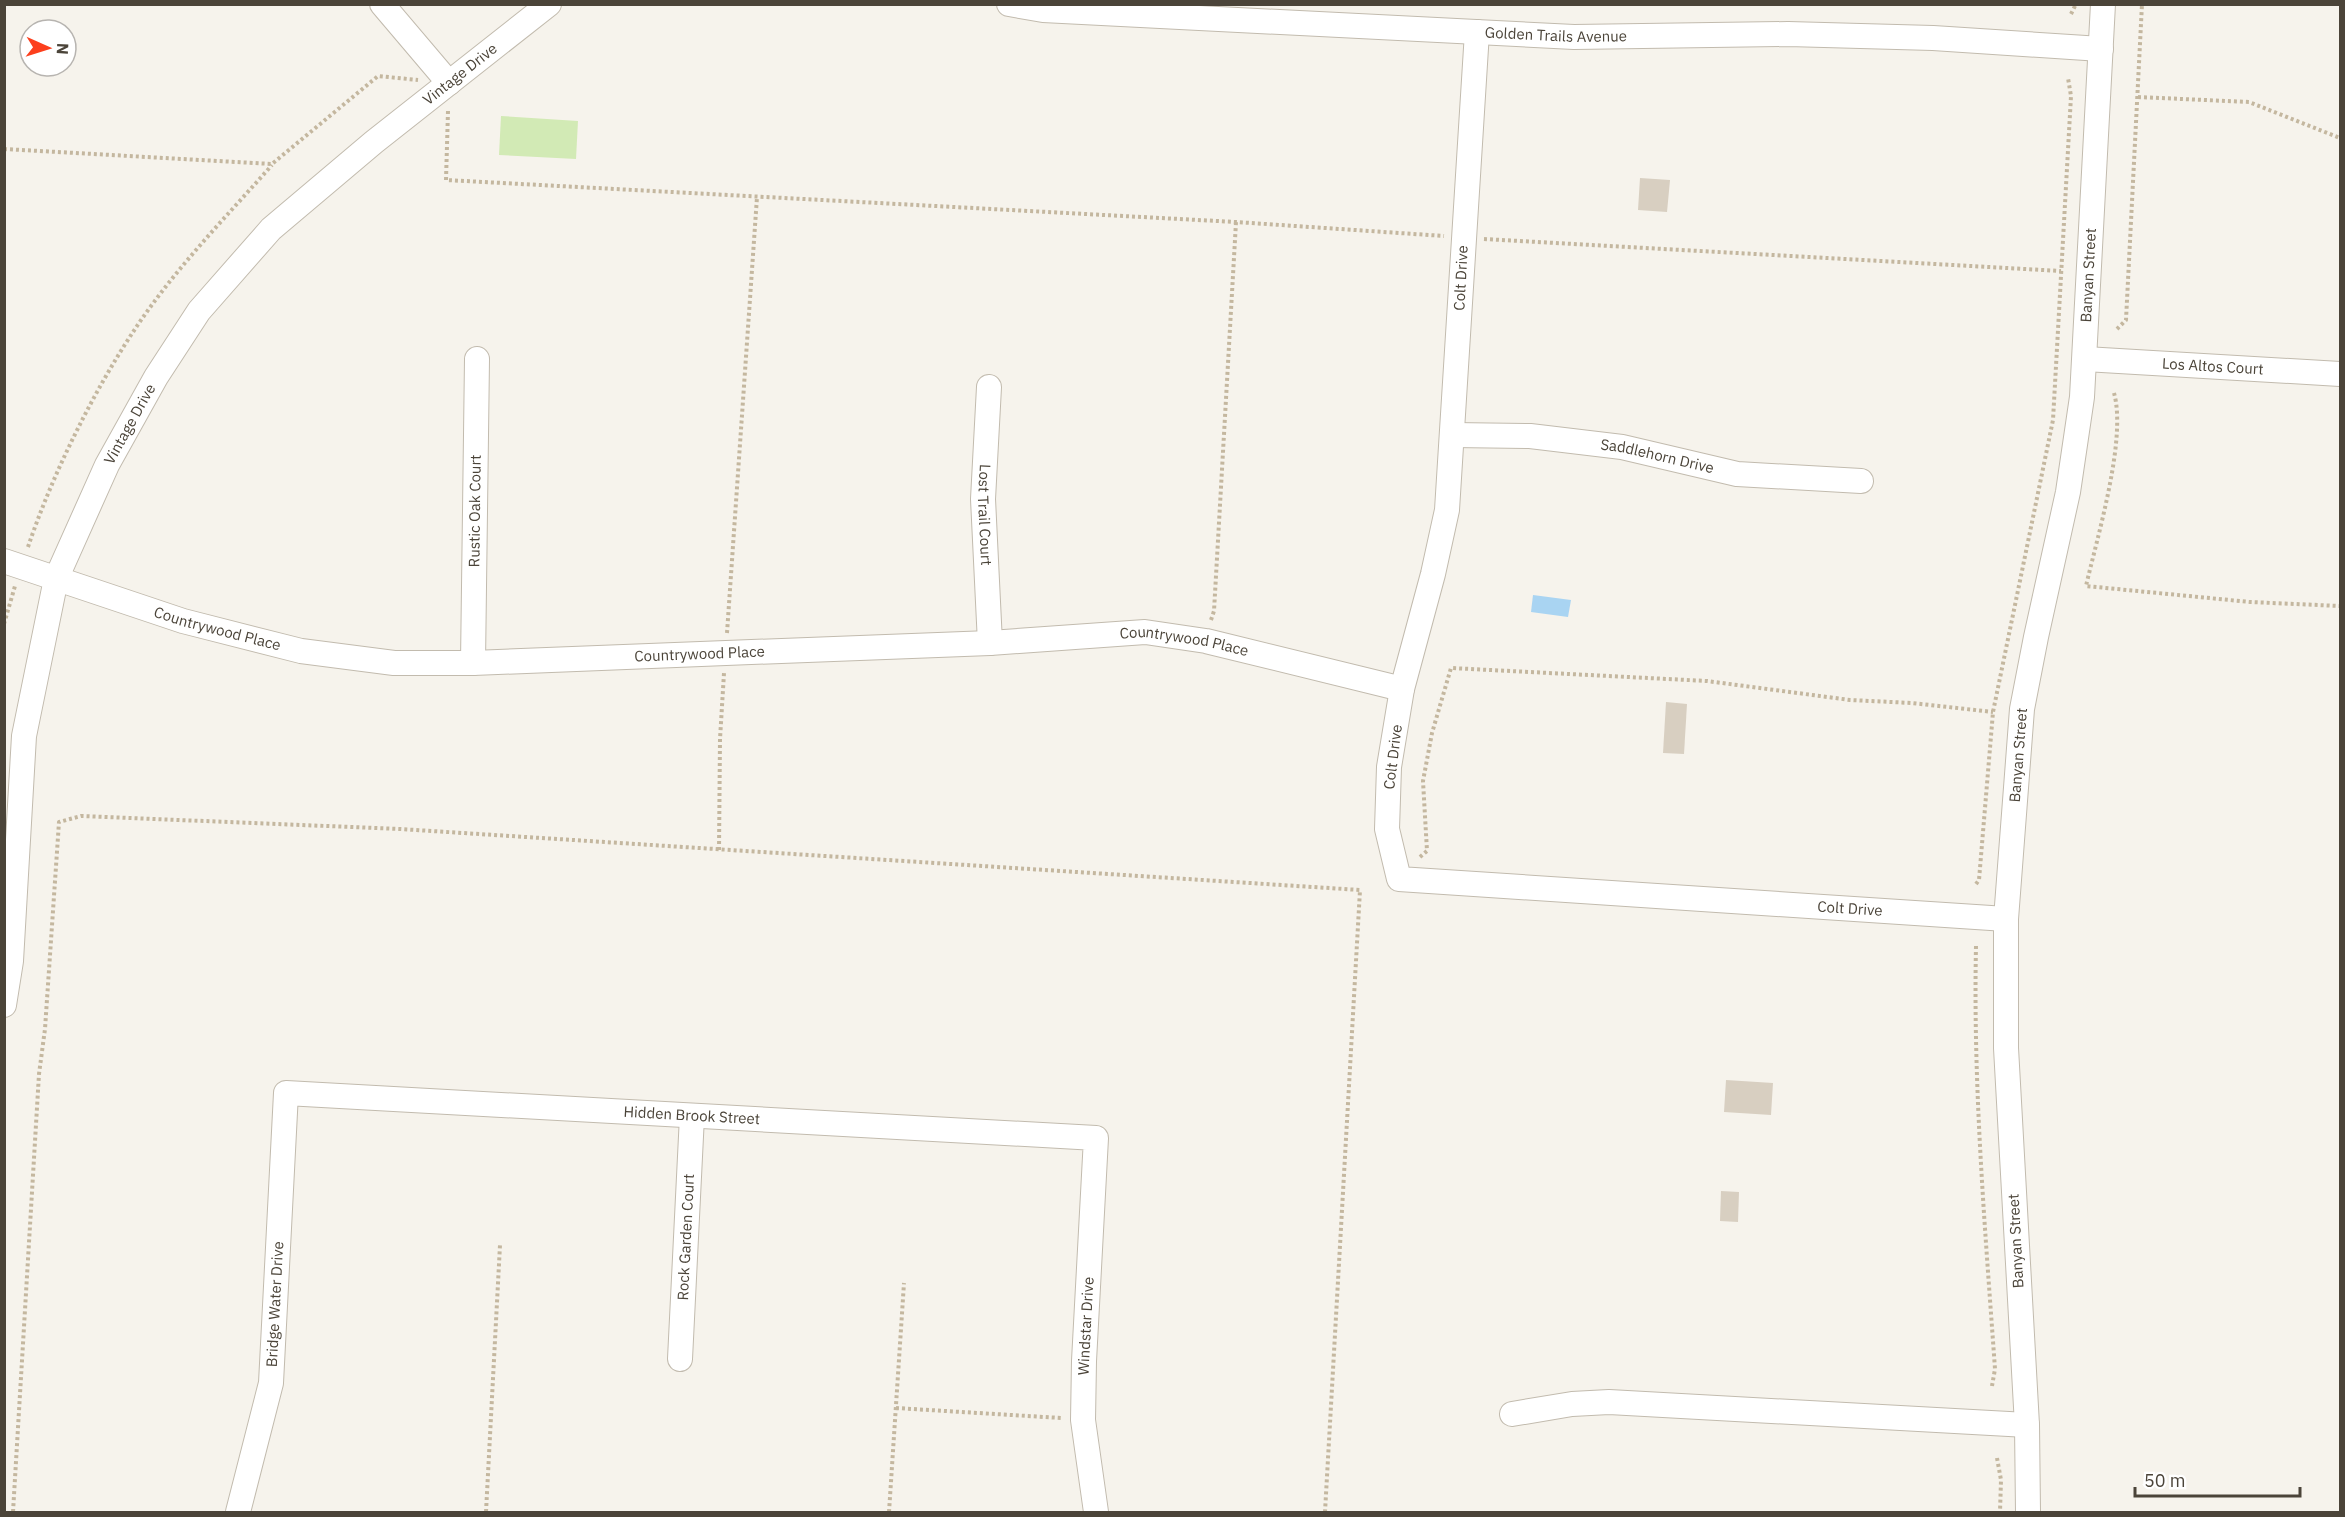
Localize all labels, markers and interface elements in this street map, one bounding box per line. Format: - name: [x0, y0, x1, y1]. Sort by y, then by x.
- north arrow: [18, 18, 78, 78]
- street label: Golden Trails Avenue: [1484, 22, 1627, 46]
- street label: Vintage Drive: [419, 39, 501, 109]
- text: N: [53, 42, 73, 55]
- street label: Banyan Street: [2076, 227, 2100, 323]
- street label: Colt Drive: [1449, 245, 1472, 311]
- street label: Los Altos Court: [2161, 354, 2264, 378]
- street label: Vintage Drive: [99, 380, 159, 467]
- street label: Saddlehorn Drive: [1599, 435, 1716, 477]
- street label: Rustic Oak Court: [464, 455, 485, 567]
- street label: Lost Trail Court: [974, 464, 996, 566]
- street label: Countrywood Place: [152, 602, 283, 654]
- street label: Countrywood Place: [1119, 622, 1251, 660]
- street label: Countrywood Place: [634, 642, 765, 666]
- street label: Banyan Street: [2005, 707, 2031, 803]
- street label: Colt Drive: [1379, 723, 1406, 791]
- street label: Colt Drive: [1817, 897, 1883, 920]
- street label: Hidden Brook Street: [623, 1102, 761, 1128]
- street label: Rock Garden Court: [673, 1173, 698, 1301]
- street label: Banyan Street: [2004, 1193, 2027, 1289]
- street label: Bridge Water Drive: [262, 1241, 287, 1368]
- street label: Windstar Drive: [1073, 1276, 1098, 1376]
- scale bar: [2135, 1460, 2300, 1498]
- text: 50 m: [2144, 1469, 2186, 1492]

